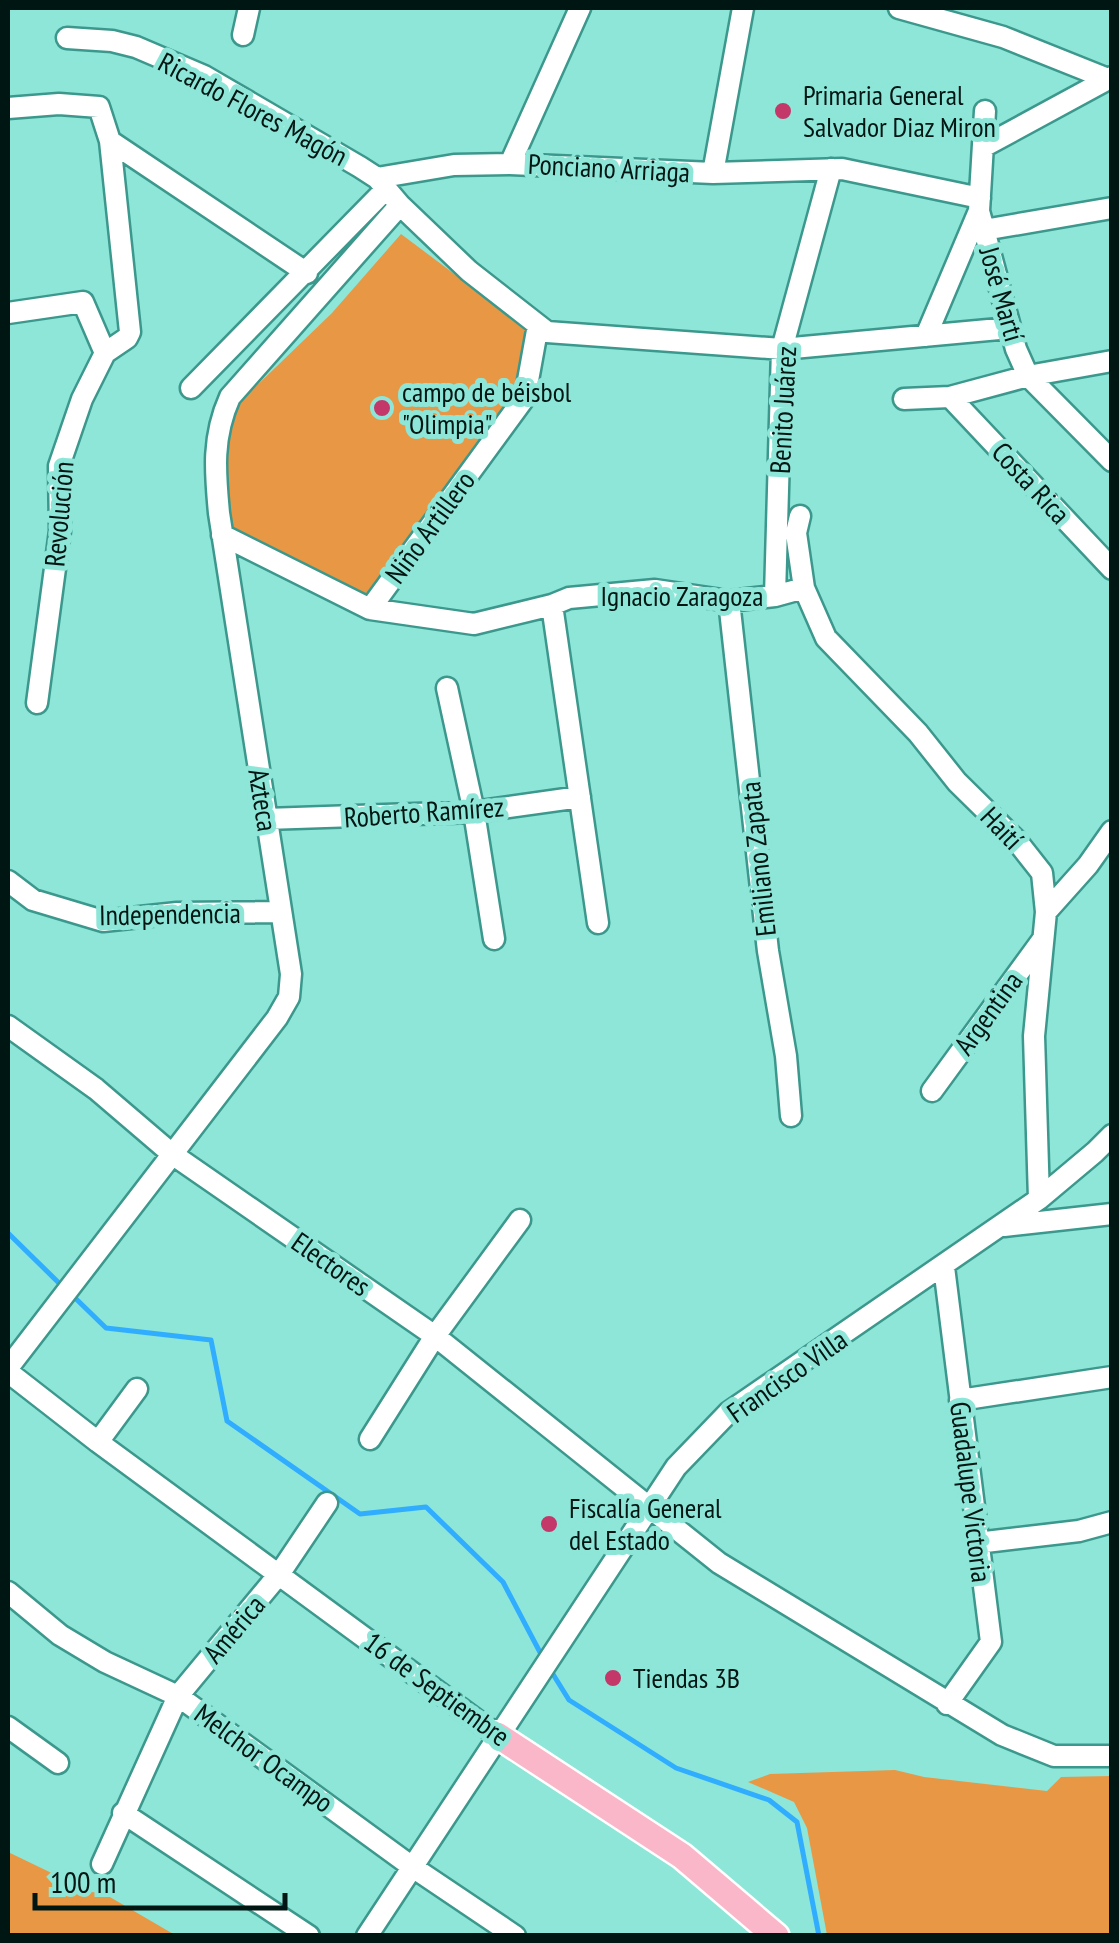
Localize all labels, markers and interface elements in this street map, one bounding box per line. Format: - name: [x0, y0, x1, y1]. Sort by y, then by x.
- street label: Ricardo Flores Magón: [152, 43, 354, 174]
- place label: Primaria General Salvador Diaz Miron: [803, 76, 996, 145]
- marker: Primaria General Salvador Diaz Miron: [772, 100, 794, 122]
- street label: Ponciano Arriaga: [527, 145, 691, 190]
- street label: José Martí: [971, 241, 1034, 346]
- street label: Benito Juárez: [761, 345, 804, 475]
- place label: campo de béisbol "Olimpia": [402, 373, 572, 442]
- marker: campo de béisbol "Olimpia": [371, 397, 393, 419]
- street label: Costa Rica: [984, 434, 1079, 532]
- street label: Revolución: [35, 460, 82, 568]
- street label: Niño Artillero: [376, 463, 483, 590]
- street label: Ignacio Zaragoza: [601, 577, 763, 614]
- street label: Azteca: [240, 766, 287, 834]
- street label: Emiliano Zapata: [731, 780, 784, 938]
- street label: Roberto Ramírez: [343, 787, 505, 836]
- street label: Haití: [973, 798, 1032, 857]
- street label: Independencia: [99, 894, 241, 933]
- street label: Argentina: [945, 964, 1030, 1062]
- street label: Electores: [285, 1223, 378, 1304]
- street label: Francisco Villa: [719, 1321, 854, 1430]
- street label: Guadalupe Victoria: [942, 1400, 1001, 1584]
- place label: Fiscalía General del Estado: [569, 1489, 722, 1558]
- marker: Fiscalía General del Estado: [538, 1513, 560, 1535]
- street label: América: [194, 1587, 273, 1670]
- street label: 16 de Septiembre: [357, 1623, 518, 1754]
- place label: Tiendas 3B: [633, 1659, 740, 1696]
- marker: Tiendas 3B: [602, 1667, 624, 1689]
- street label: Melchor Ocampo: [187, 1695, 341, 1820]
- scale bar: [35, 1848, 285, 1910]
- text: 100 m: [50, 1862, 116, 1901]

